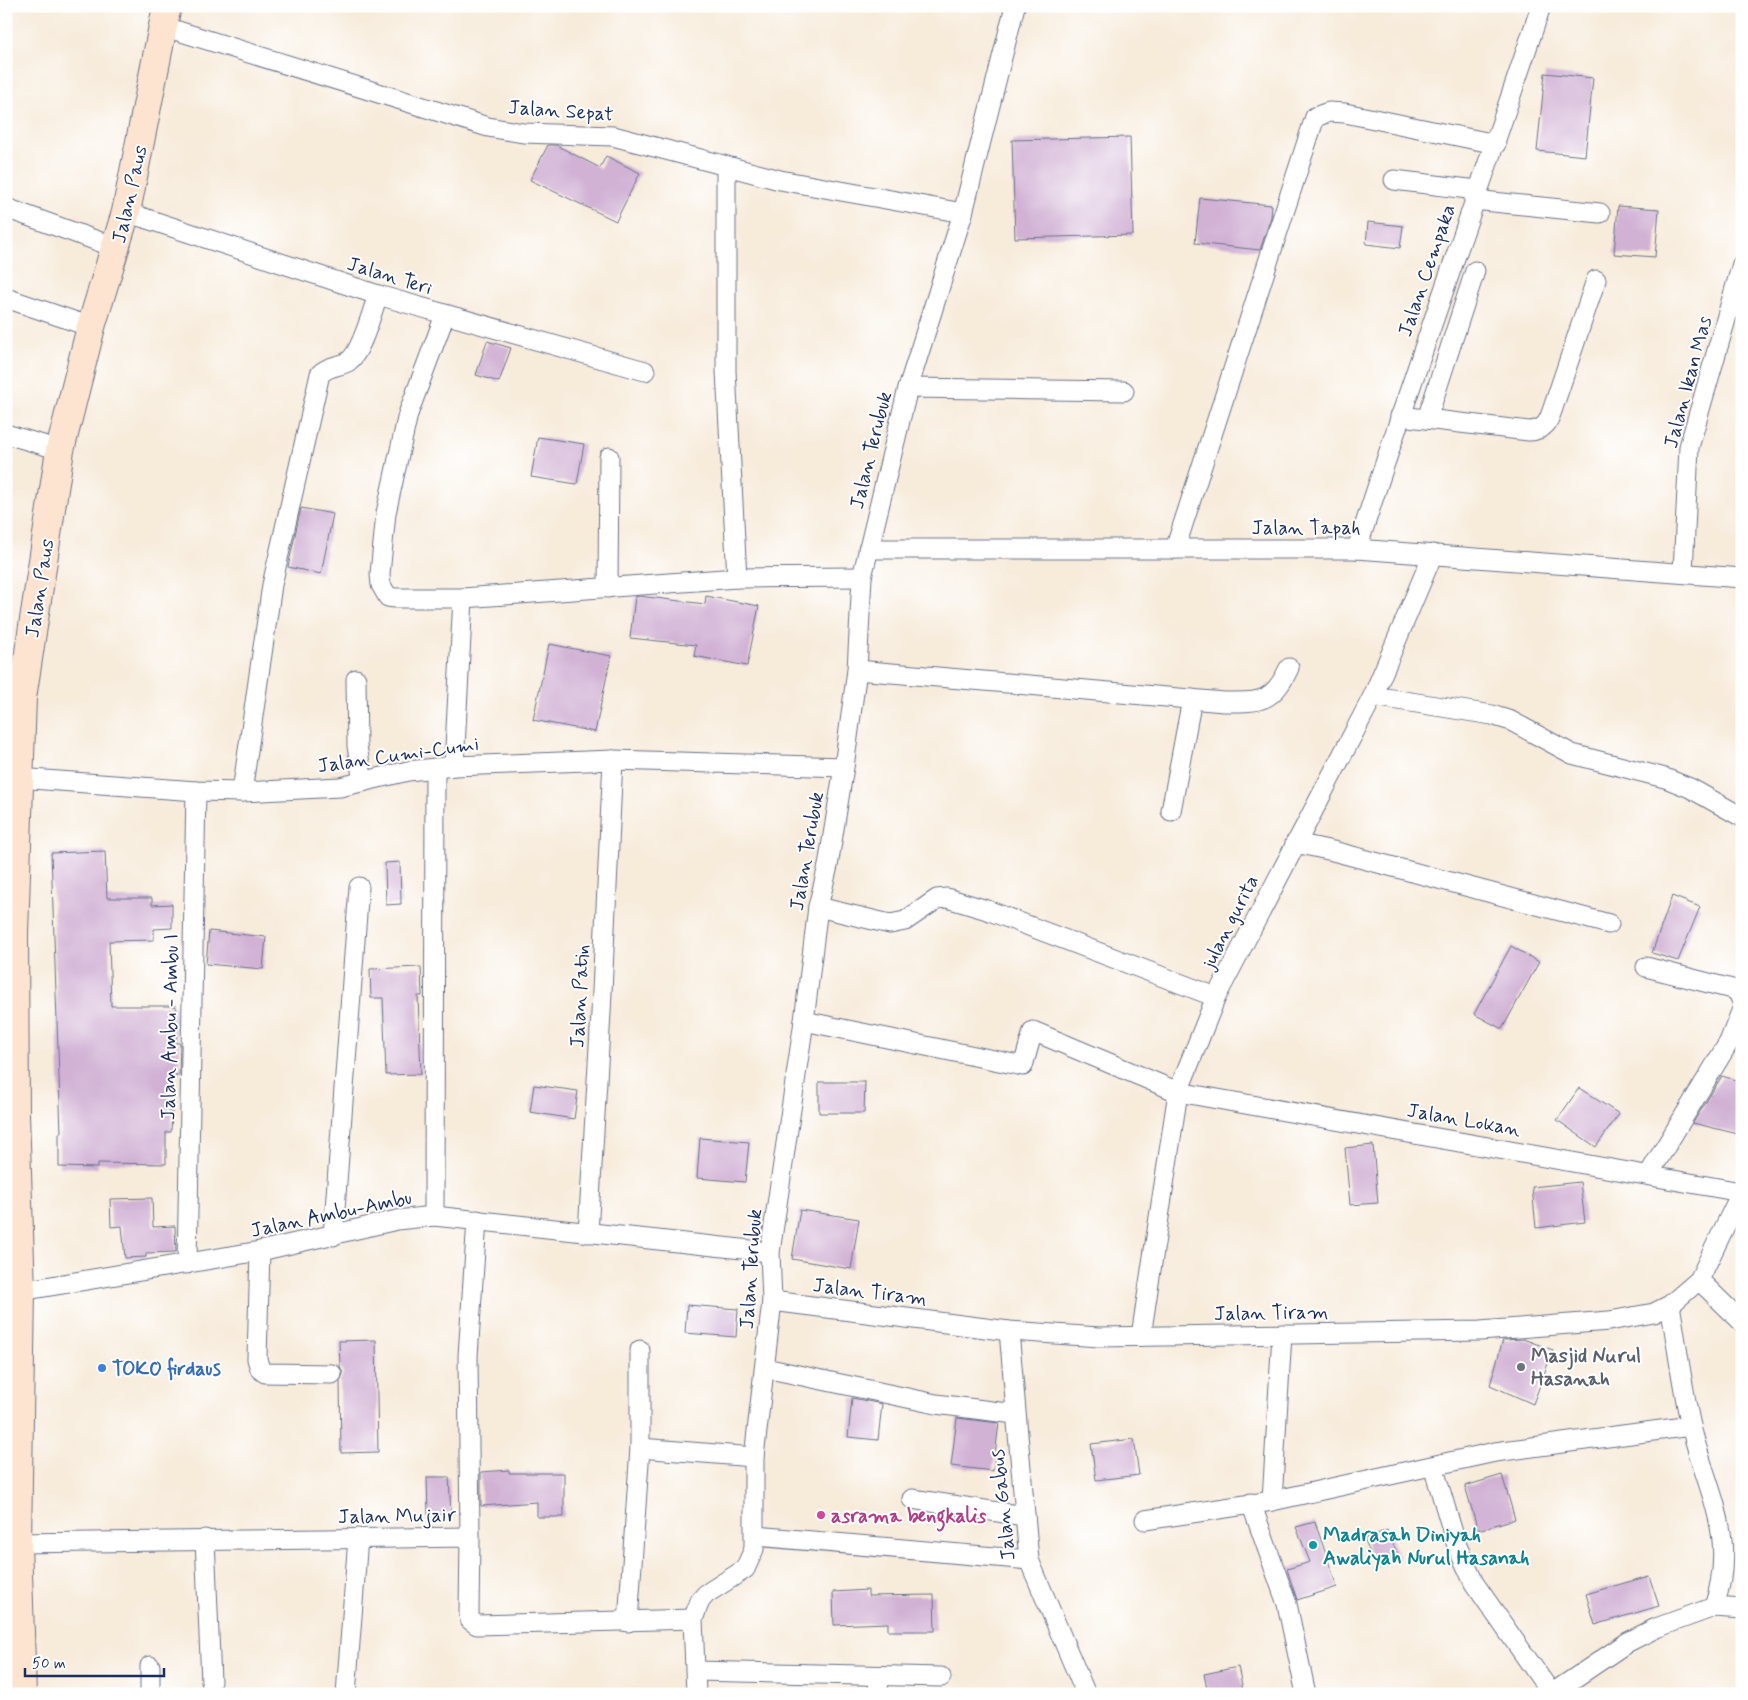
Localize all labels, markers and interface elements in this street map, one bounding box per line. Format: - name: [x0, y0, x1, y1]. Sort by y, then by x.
- street label: Jalan Sepat: [507, 94, 615, 129]
- street label: Jalan Paus: [106, 143, 155, 246]
- street label: Jalan Cempaka: [1392, 201, 1463, 340]
- street label: Jalan Teri: [344, 251, 435, 302]
- street label: Jalan Ikan Mas: [1658, 313, 1719, 451]
- street label: Jalan Terubuk: [844, 389, 899, 512]
- street label: Jalan Tapah: [1251, 515, 1361, 542]
- street label: Jalan Paus: [19, 537, 62, 640]
- street label: Jalan Cumi-Cumi: [316, 731, 481, 780]
- street label: Jalan Terubuk: [784, 790, 831, 913]
- street label: julan gurita: [1194, 871, 1266, 976]
- street label: Jalan Ambu - Ambu I: [155, 934, 186, 1120]
- street label: Jalan Patin: [564, 944, 597, 1049]
- street label: Jalan Lokan: [1405, 1097, 1523, 1144]
- street label: Jalan Ambu-Ambu: [248, 1184, 414, 1245]
- street label: Jalan Terubuk: [734, 1208, 769, 1330]
- street label: Jalan Tiram: [811, 1272, 928, 1313]
- street label: Jalan Tiram: [1214, 1299, 1328, 1328]
- place label: Masjid Nurul Hasanah: [1531, 1343, 1641, 1393]
- place label: TOKO firdaus: [112, 1356, 221, 1383]
- marker: Masjid Nurul Hasanah: [1515, 1361, 1527, 1373]
- marker: TOKO firdaus: [96, 1362, 108, 1374]
- street label: Jalan Gabus: [984, 1448, 1023, 1562]
- street label: Jalan Mujair: [338, 1502, 457, 1531]
- place label: asrama bengkalis: [831, 1503, 986, 1532]
- marker: asrama bengkalis: [815, 1509, 827, 1521]
- place label: Madrasah Diniyah Awaliyah Nurul Hasanah: [1323, 1522, 1530, 1572]
- marker: Madrasah Diniyah Awaliyah Nurul Hasanah: [1307, 1539, 1319, 1551]
- scale bar: [25, 1645, 164, 1677]
- text: 50 m: [32, 1654, 66, 1674]

